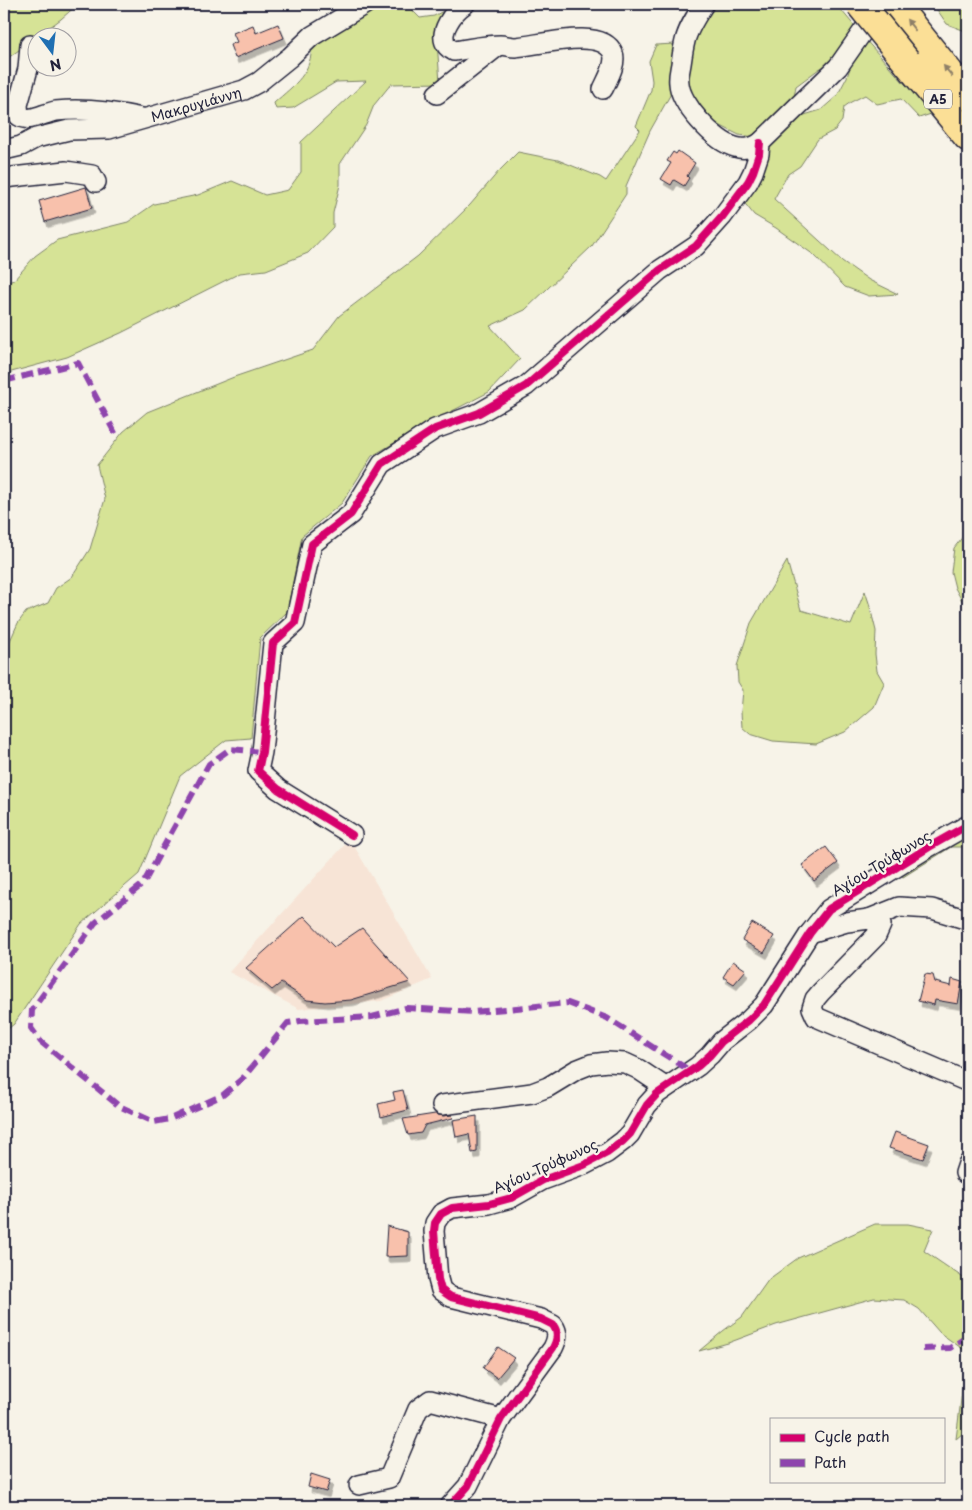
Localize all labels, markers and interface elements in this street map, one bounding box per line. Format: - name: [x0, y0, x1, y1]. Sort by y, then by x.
- one-way arrow: [906, 19, 917, 32]
- north arrow: [28, 28, 78, 78]
- text: N: [47, 53, 64, 77]
- one-way arrow: [943, 65, 954, 78]
- street label: Μακρυγιάννη: [148, 81, 244, 127]
- road number: Α5: [924, 90, 952, 108]
- street label: Αγίου Τρύφωνος: [827, 825, 935, 901]
- street label: Αγίου Τρύφωνος: [489, 1134, 601, 1198]
- legend: [770, 1418, 944, 1482]
- text: Cycle path: [814, 1424, 890, 1447]
- text: Path: [814, 1450, 846, 1473]

